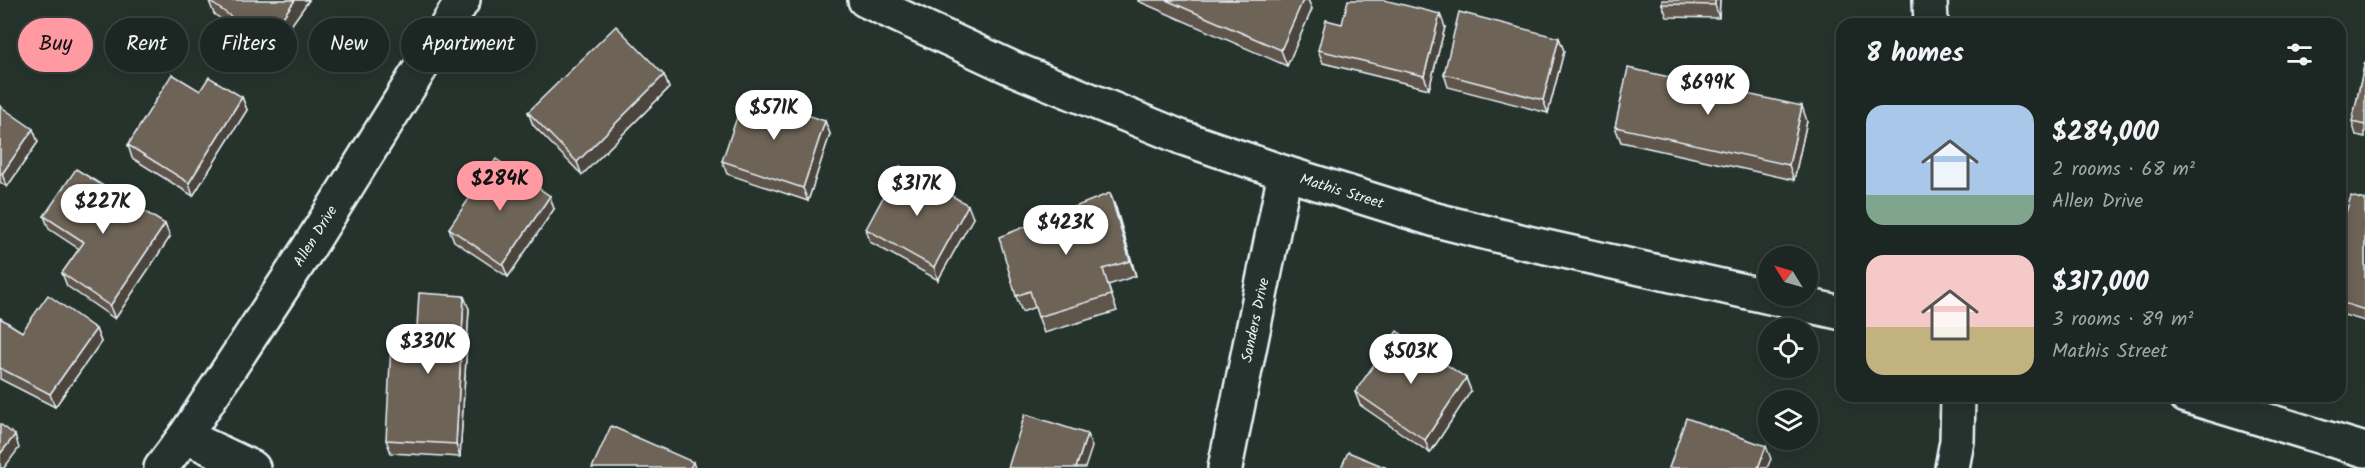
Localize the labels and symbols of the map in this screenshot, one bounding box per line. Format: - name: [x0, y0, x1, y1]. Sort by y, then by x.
- pin: $699K: [1666, 65, 1750, 116]
- pin: $571K: [732, 90, 816, 141]
- pin: $284K: [458, 161, 542, 212]
- pin: $317K: [875, 166, 959, 217]
- street label: Mathis Street: [1297, 168, 1387, 216]
- pin: $227K: [61, 184, 145, 235]
- street label: Allen Drive: [288, 201, 344, 272]
- pin: $423K: [1024, 205, 1108, 256]
- north arrow: [1758, 246, 1818, 306]
- street label: Sanders Drive: [1235, 275, 1277, 365]
- pin: $330K: [386, 324, 470, 375]
- pin: $503K: [1369, 334, 1453, 385]

